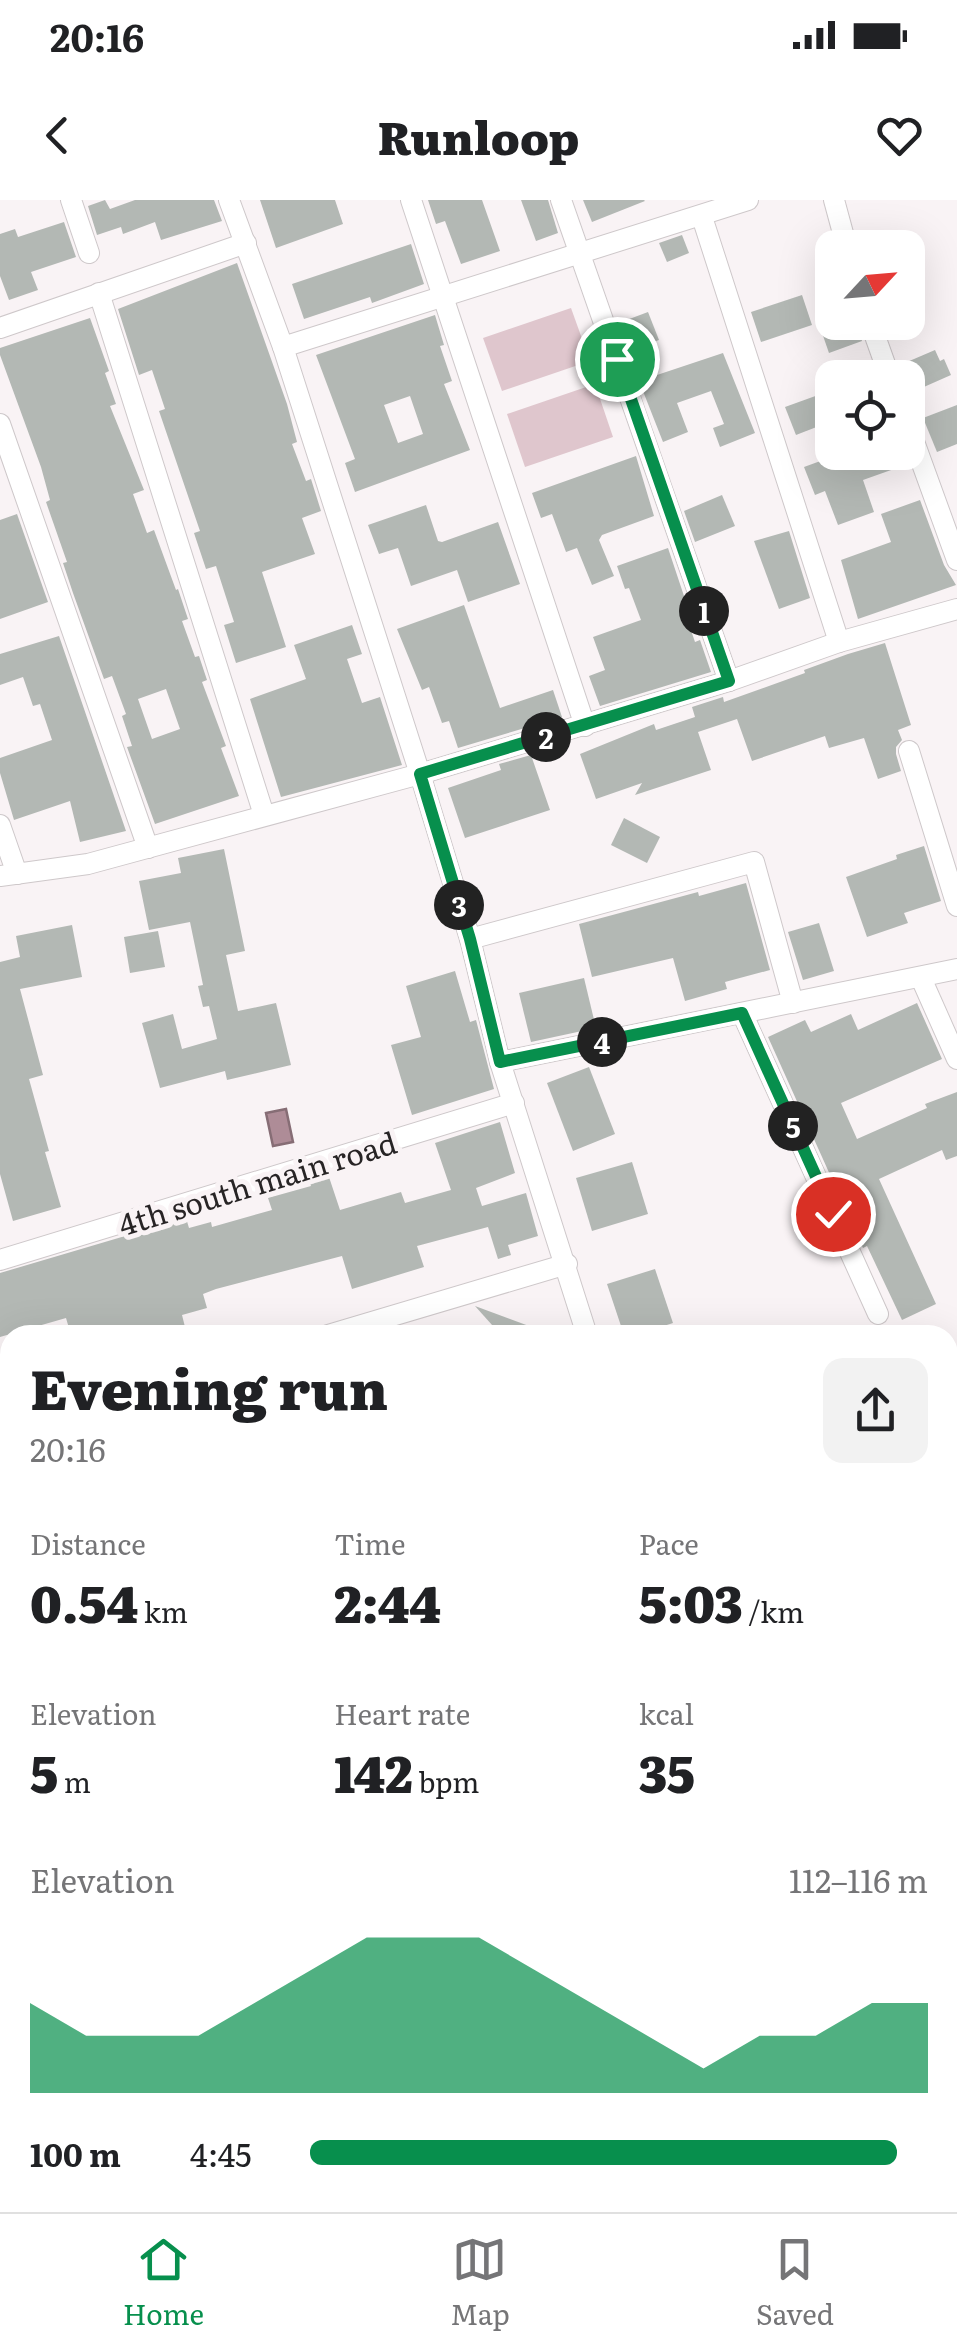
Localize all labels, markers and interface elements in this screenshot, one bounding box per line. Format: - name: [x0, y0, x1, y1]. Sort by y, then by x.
- text: 20:16: [50, 7, 144, 64]
- text: Runloop: [378, 102, 579, 169]
- icon: back: [30, 108, 85, 163]
- icon: heart: [872, 108, 927, 163]
- north arrow: [815, 230, 925, 340]
- map controls: [815, 230, 925, 470]
- pin: [575, 317, 660, 402]
- icon: arrive: [590, 332, 645, 387]
- button: locate: [815, 360, 925, 470]
- pin: 1: [679, 586, 729, 636]
- text: 1: [698, 590, 710, 632]
- pin: 2: [521, 712, 571, 762]
- text: 2: [538, 716, 554, 758]
- pin: 3: [434, 880, 484, 930]
- text: 3: [451, 884, 467, 926]
- pin: 4: [577, 1017, 627, 1067]
- text: 4: [594, 1021, 610, 1063]
- pin: 5: [768, 1101, 818, 1151]
- text: 5: [785, 1105, 801, 1147]
- street label: 4th south main road: [113, 1119, 401, 1245]
- pin: [791, 1172, 876, 1257]
- icon: check: [806, 1187, 861, 1242]
- text: Evening run: [30, 1345, 388, 1427]
- button: share: [823, 1358, 928, 1463]
- text: 20:16: [30, 1424, 106, 1472]
- text: Distance: [30, 1522, 146, 1564]
- text: Time: [334, 1522, 406, 1564]
- text: Pace: [639, 1522, 699, 1564]
- text: 0.54: [30, 1564, 138, 1638]
- text: 2:44: [334, 1564, 441, 1638]
- text: 5:03: [639, 1564, 743, 1638]
- text: km: [138, 1590, 188, 1632]
- text: /km: [743, 1590, 804, 1632]
- text: Elevation: [30, 1692, 157, 1734]
- text: Heart rate: [334, 1692, 470, 1734]
- text: kcal: [639, 1692, 694, 1734]
- text: 5: [30, 1734, 58, 1808]
- text: 142: [334, 1734, 413, 1808]
- text: 35: [639, 1734, 695, 1808]
- text: m: [58, 1760, 91, 1802]
- text: bpm: [413, 1760, 479, 1802]
- text: Elevation: [30, 1855, 175, 1903]
- text: 112–116 m: [789, 1855, 928, 1903]
- text: 100 m: [30, 2129, 121, 2177]
- text: 4:45: [190, 2129, 252, 2177]
- tab: Home: [123, 2232, 204, 2334]
- tab: Map: [450, 2232, 510, 2334]
- tab: Saved: [756, 2232, 834, 2334]

